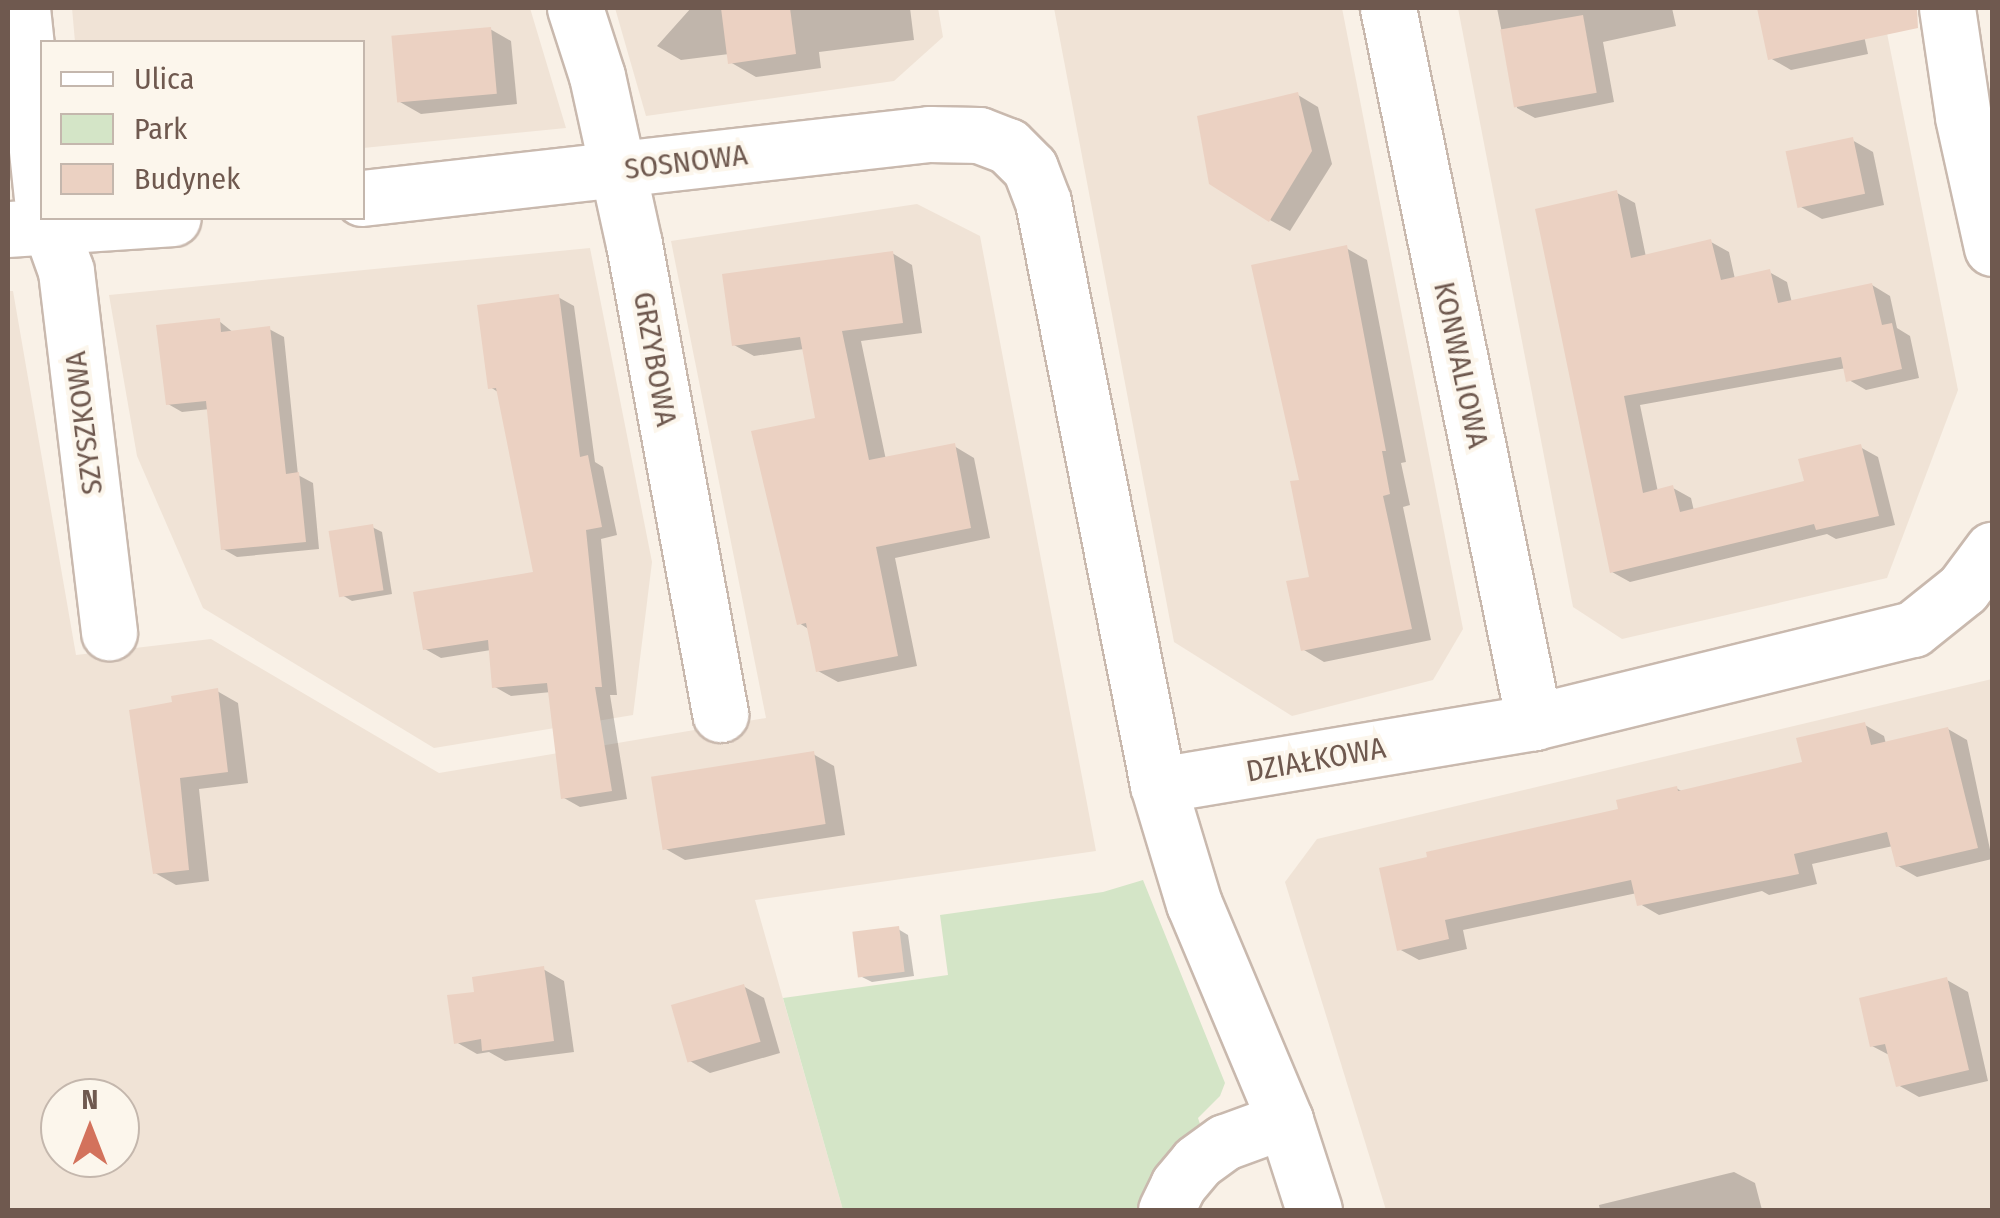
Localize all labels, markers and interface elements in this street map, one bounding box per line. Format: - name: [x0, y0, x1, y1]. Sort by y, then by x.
- legend: [40, 40, 365, 220]
- text: Ulica: [134, 61, 194, 97]
- text: Park: [134, 111, 187, 147]
- street label: SOSNOWA: [622, 137, 750, 187]
- text: Budynek: [134, 161, 240, 197]
- street label: KONWALIOWA: [1426, 279, 1496, 451]
- street label: GRZYBOWA: [625, 289, 685, 429]
- street label: SZYSZKOWA: [57, 349, 111, 497]
- street label: DZIAŁKOWA: [1243, 730, 1389, 790]
- north arrow: [40, 1078, 140, 1178]
- text: N: [82, 1083, 98, 1116]

